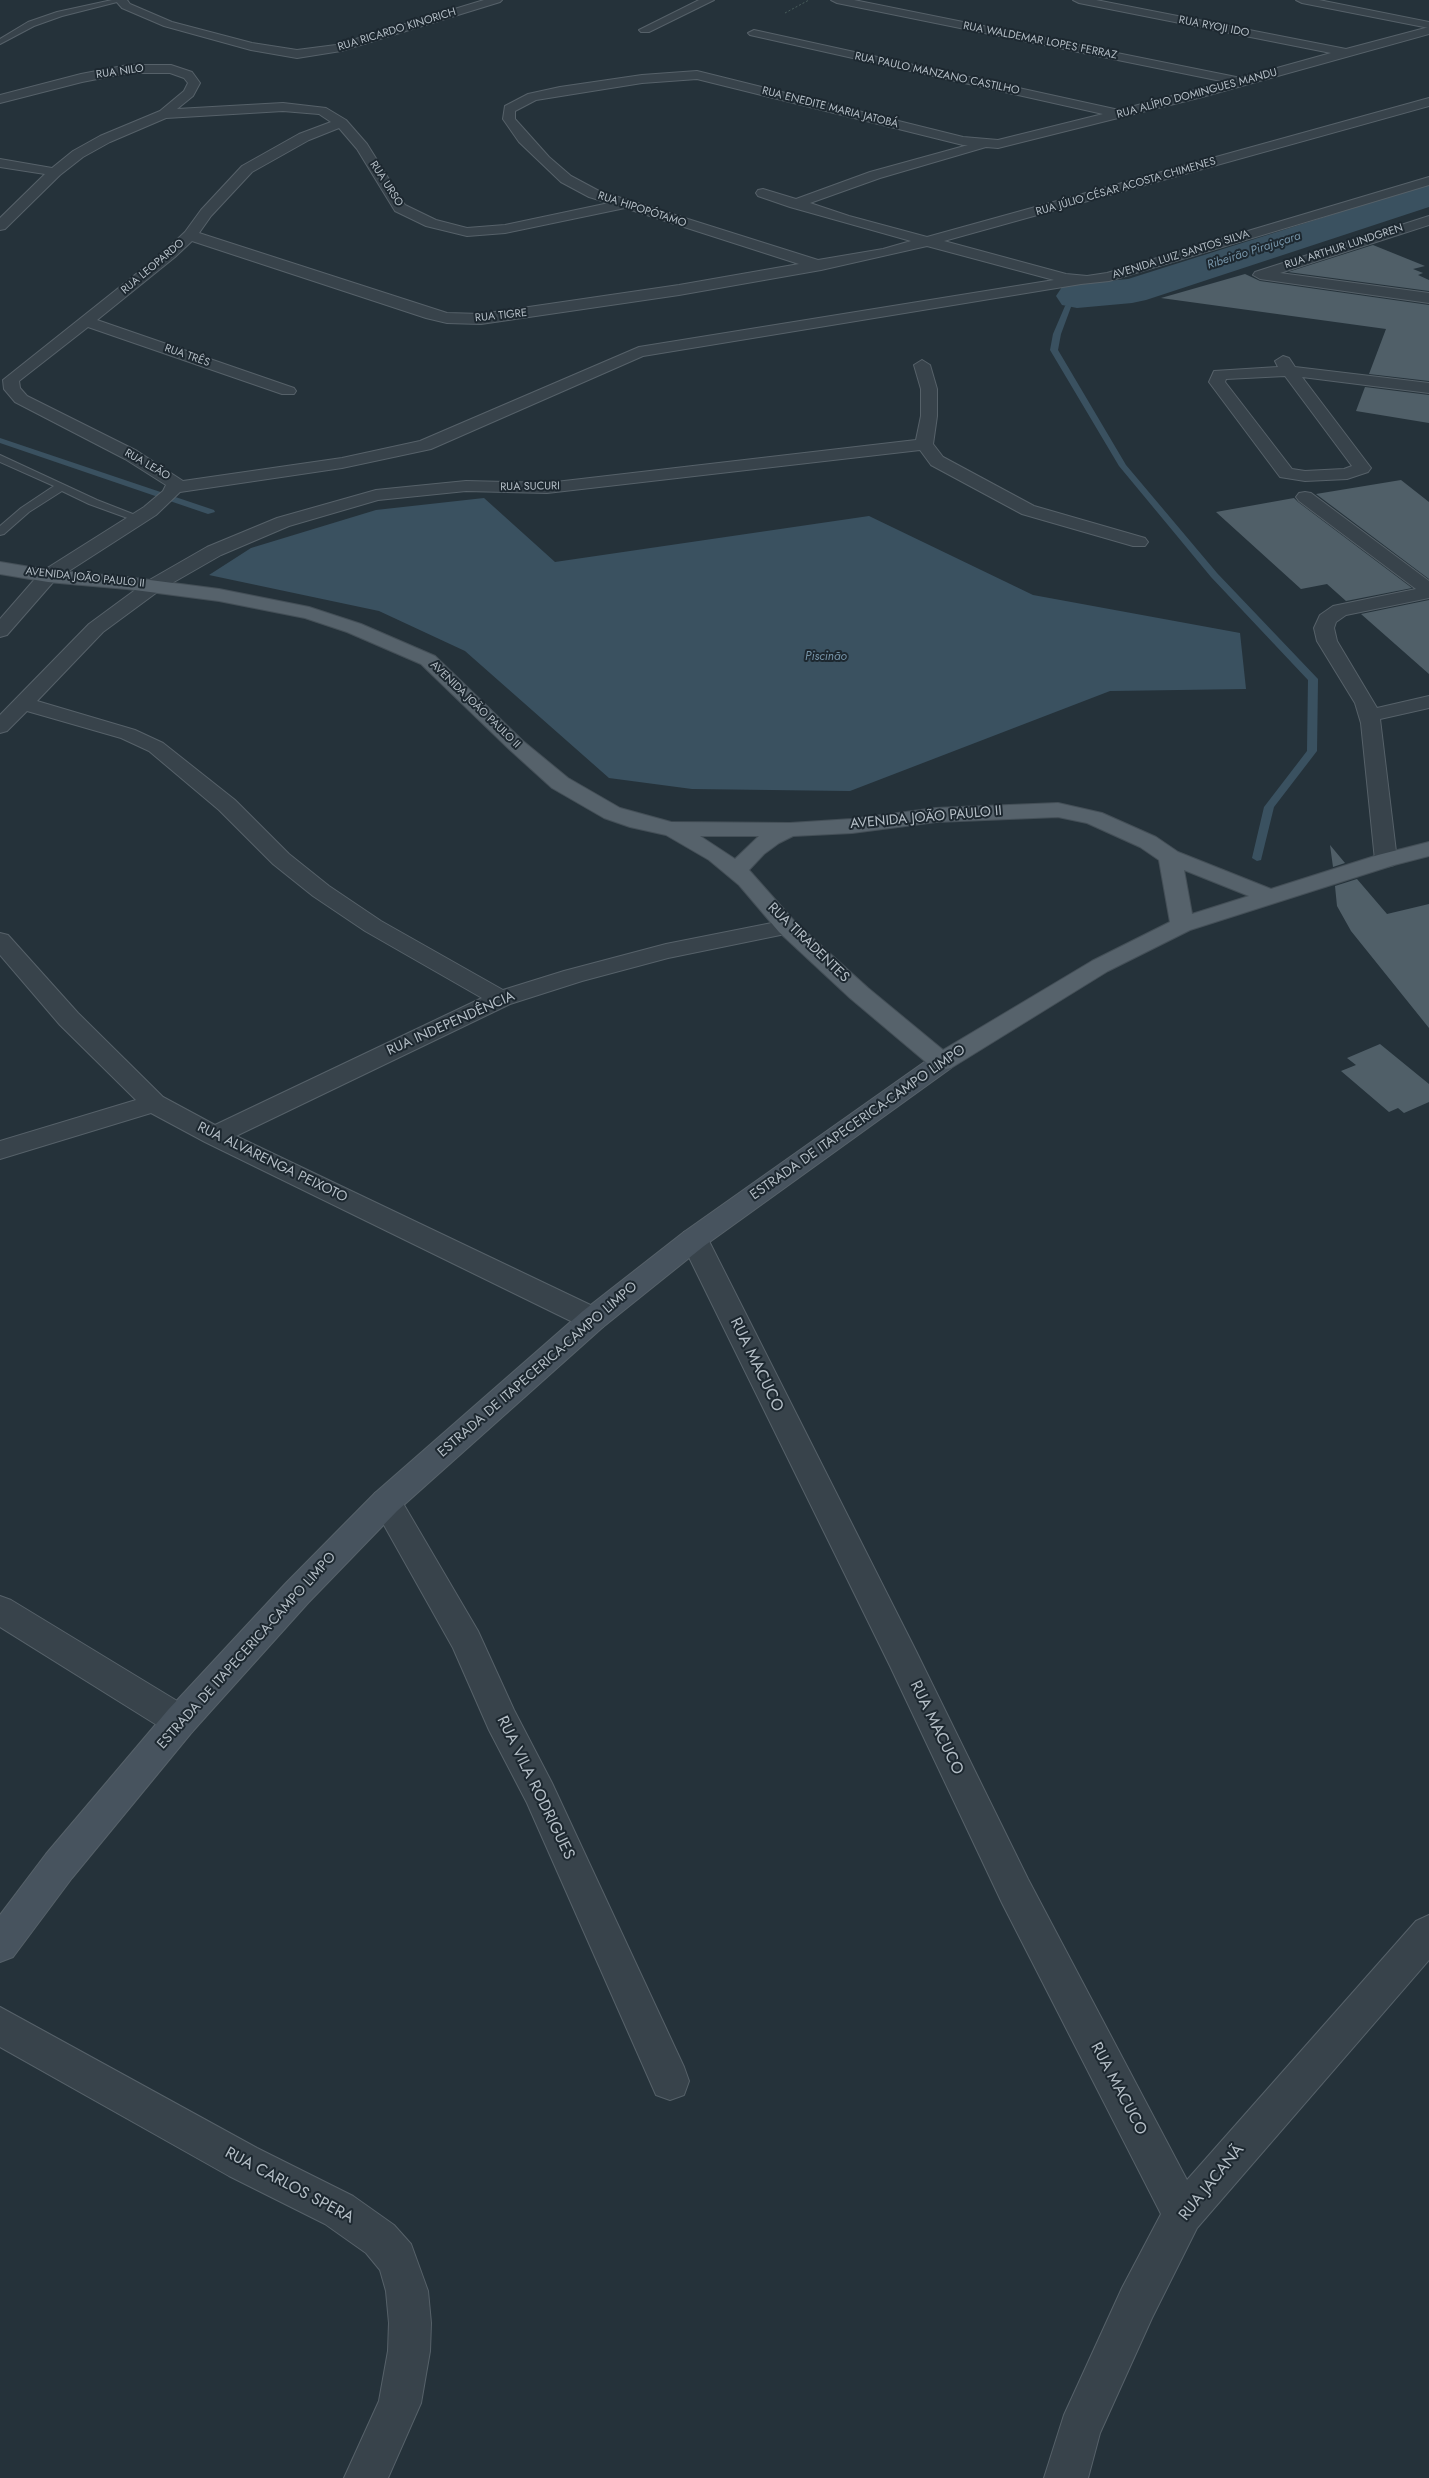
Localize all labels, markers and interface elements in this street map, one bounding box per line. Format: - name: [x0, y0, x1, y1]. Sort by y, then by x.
- street label: RUA RICARDO KINORICH: [336, 6, 458, 54]
- street label: RUA RYOJI IDO: [1178, 14, 1250, 40]
- street label: RUA WALDEMAR LOPES FERRAZ: [962, 20, 1118, 62]
- street label: RUA PAULO MANZANO CASTILHO: [853, 50, 1021, 98]
- street label: RUA NILO: [95, 62, 145, 82]
- street label: RUA ALÍPIO DOMINGUES MANDU: [1115, 66, 1279, 122]
- street label: RUA ENEDITE MARIA JATOBÁ: [760, 85, 900, 131]
- street label: RUA JÚLIO CÉSAR ACOSTA CHIMENES: [1035, 155, 1217, 219]
- street label: RUA URSO: [366, 159, 406, 209]
- street label: RUA HIPOPÓTAMO: [596, 189, 688, 231]
- street label: RUA ARTHUR LUNDGREN: [1283, 222, 1405, 272]
- street label: AVENIDA LUIZ SANTOS SILVA: [1111, 228, 1251, 282]
- water label: Ribeirão Pirajuçara: [1205, 229, 1303, 273]
- street label: RUA LEOPARDO: [119, 237, 187, 297]
- street label: RUA TIGRE: [474, 307, 528, 325]
- street label: RUA TRÊS: [163, 342, 211, 370]
- street label: RUA LEÃO: [122, 447, 172, 483]
- street label: RUA SUCURI: [500, 480, 560, 494]
- street label: AVENIDA JOÃO PAULO II: [25, 565, 145, 591]
- water label: Piscinão: [805, 650, 847, 664]
- street label: AVENIDA JOÃO PAULO II: [427, 659, 523, 751]
- street label: AVENIDA JOÃO PAULO II: [849, 803, 1003, 833]
- street label: RUA TIRADENTES: [764, 900, 852, 986]
- street label: RUA INDEPENDÊNCIA: [385, 988, 517, 1060]
- street label: ESTRADA DE ITAPECERICA-CAMPO LIMPO: [747, 1042, 969, 1204]
- street label: RUA ALVARENGA PEIXOTO: [194, 1119, 350, 1207]
- street label: ESTRADA DE ITAPECERICA-CAMPO LIMPO: [435, 1279, 641, 1461]
- street label: RUA MACUCO: [725, 1315, 787, 1415]
- street label: ESTRADA DE ITAPECERICA-CAMPO LIMPO: [154, 1549, 340, 1753]
- street label: RUA MACUCO: [905, 1678, 967, 1778]
- street label: RUA VILA RODRIGUES: [492, 1713, 578, 1863]
- street label: RUA MACUCO: [1086, 2039, 1150, 2139]
- street label: RUA JACANÃ: [1175, 2141, 1249, 2225]
- street label: RUA CARLOS SPERA: [221, 2144, 357, 2228]

